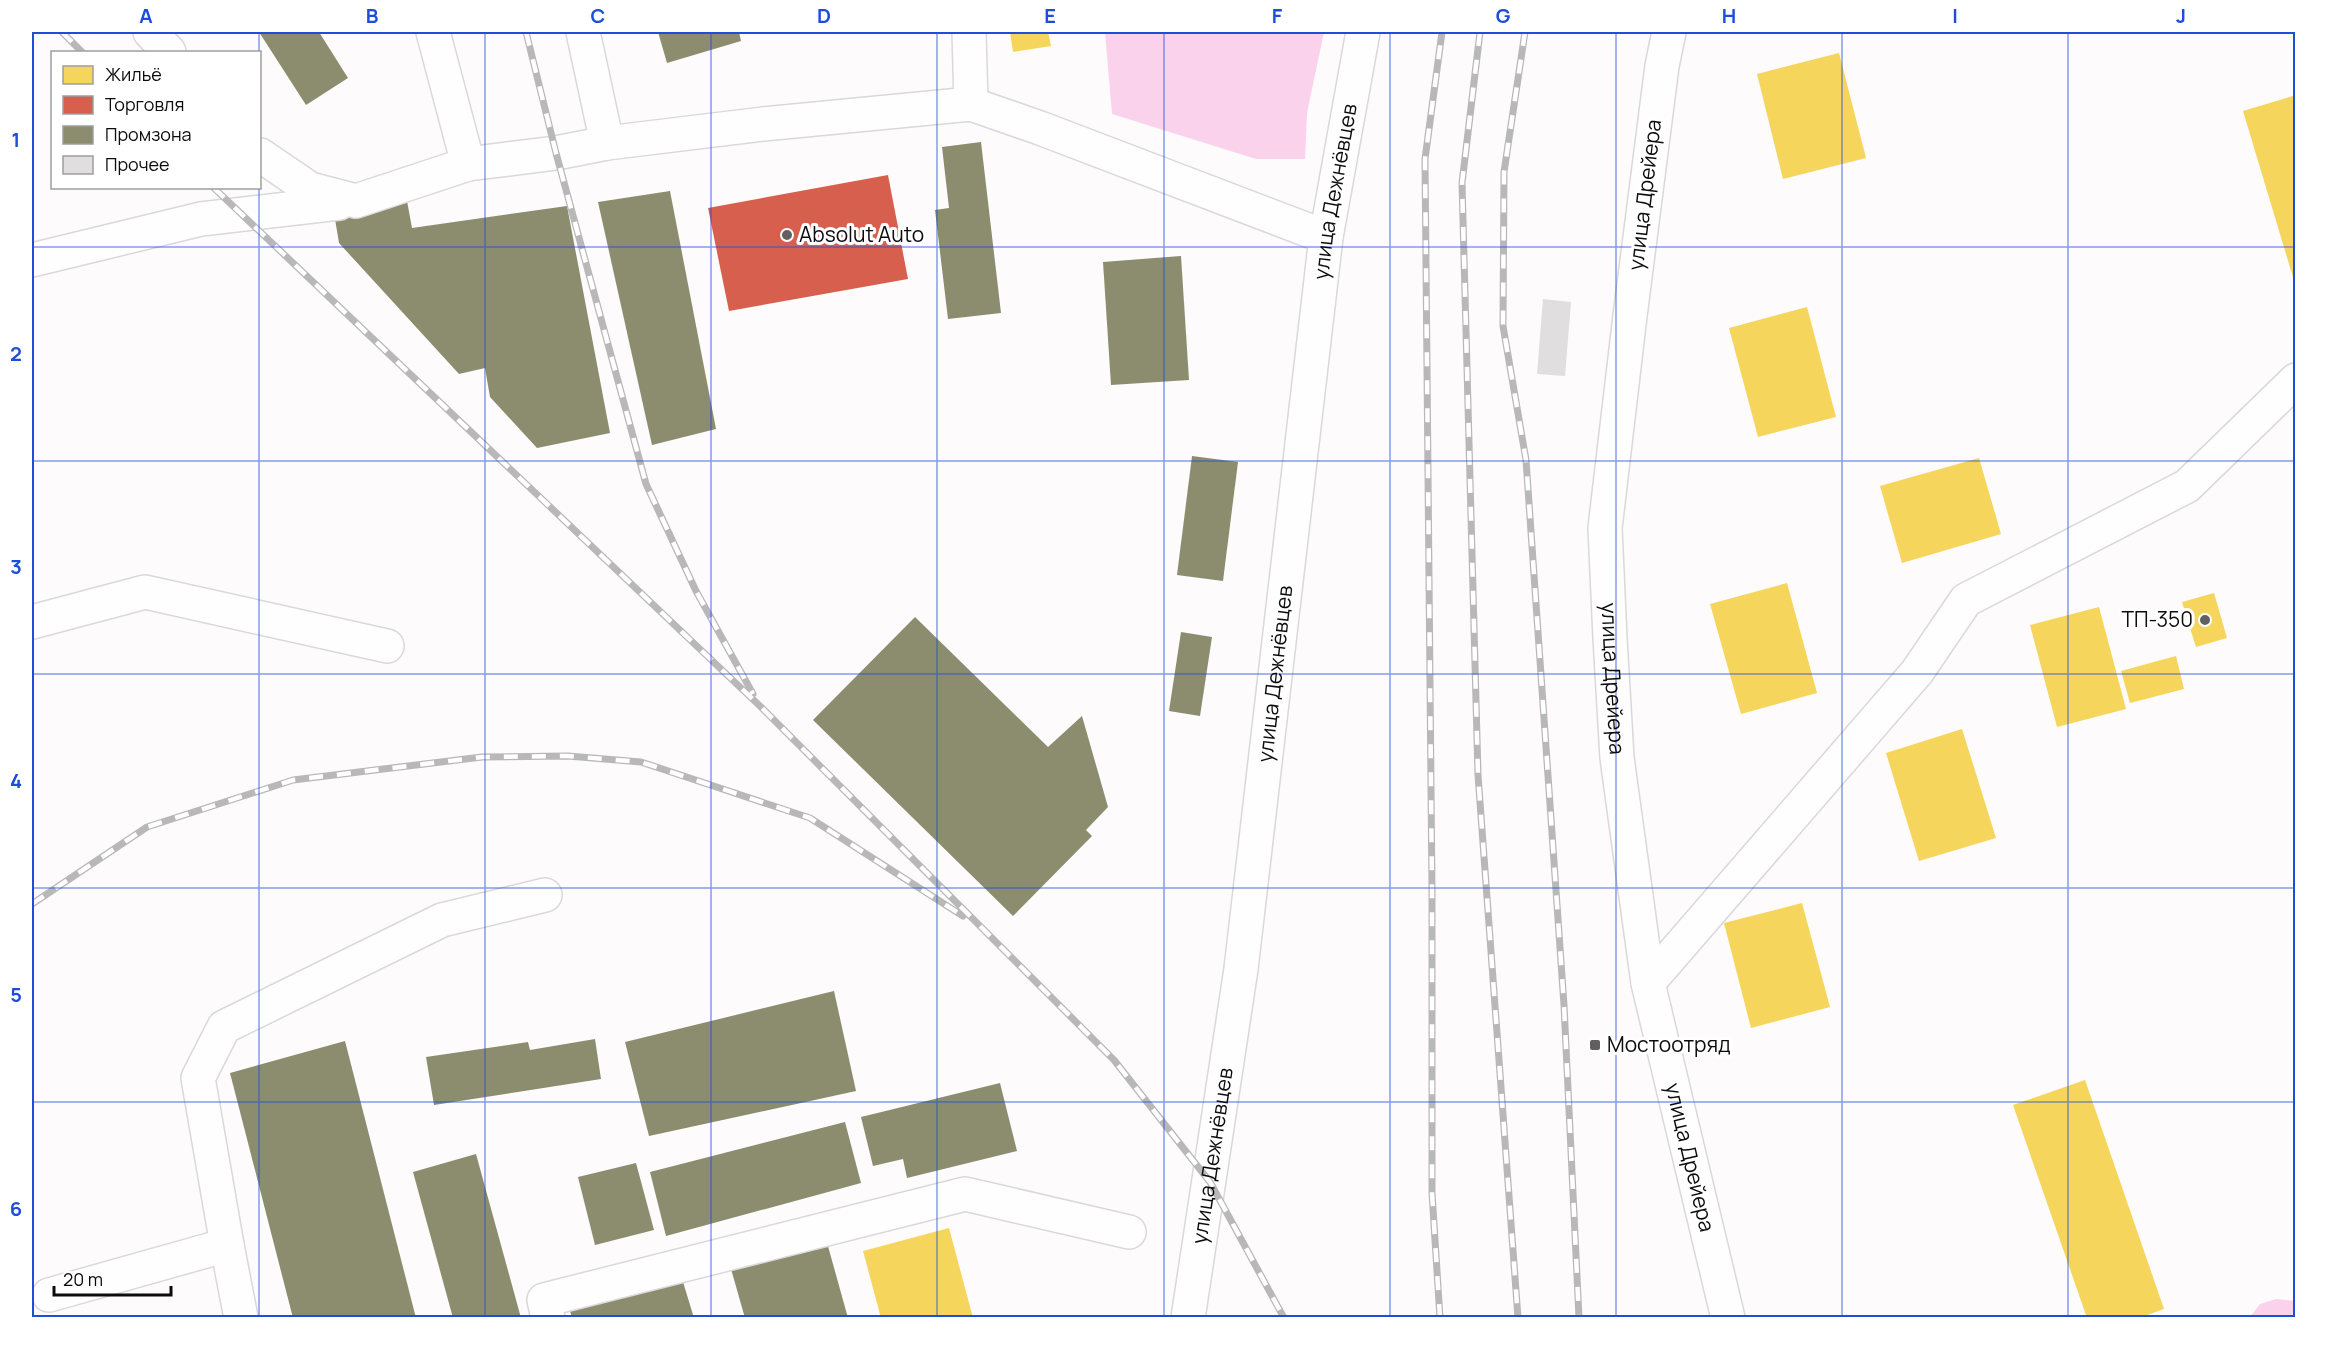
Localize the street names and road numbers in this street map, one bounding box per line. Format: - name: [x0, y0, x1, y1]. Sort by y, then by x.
- street label: улица Дежнёвцев: [1306, 101, 1363, 281]
- street label: улица Дрейера: [1621, 118, 1667, 272]
- street label: улица Дежнёвцев: [1250, 584, 1298, 764]
- street label: улица Дрейера: [1595, 602, 1632, 755]
- street label: улица Дежнёвцев: [1184, 1066, 1239, 1246]
- street label: улица Дрейера: [1659, 1080, 1722, 1234]

